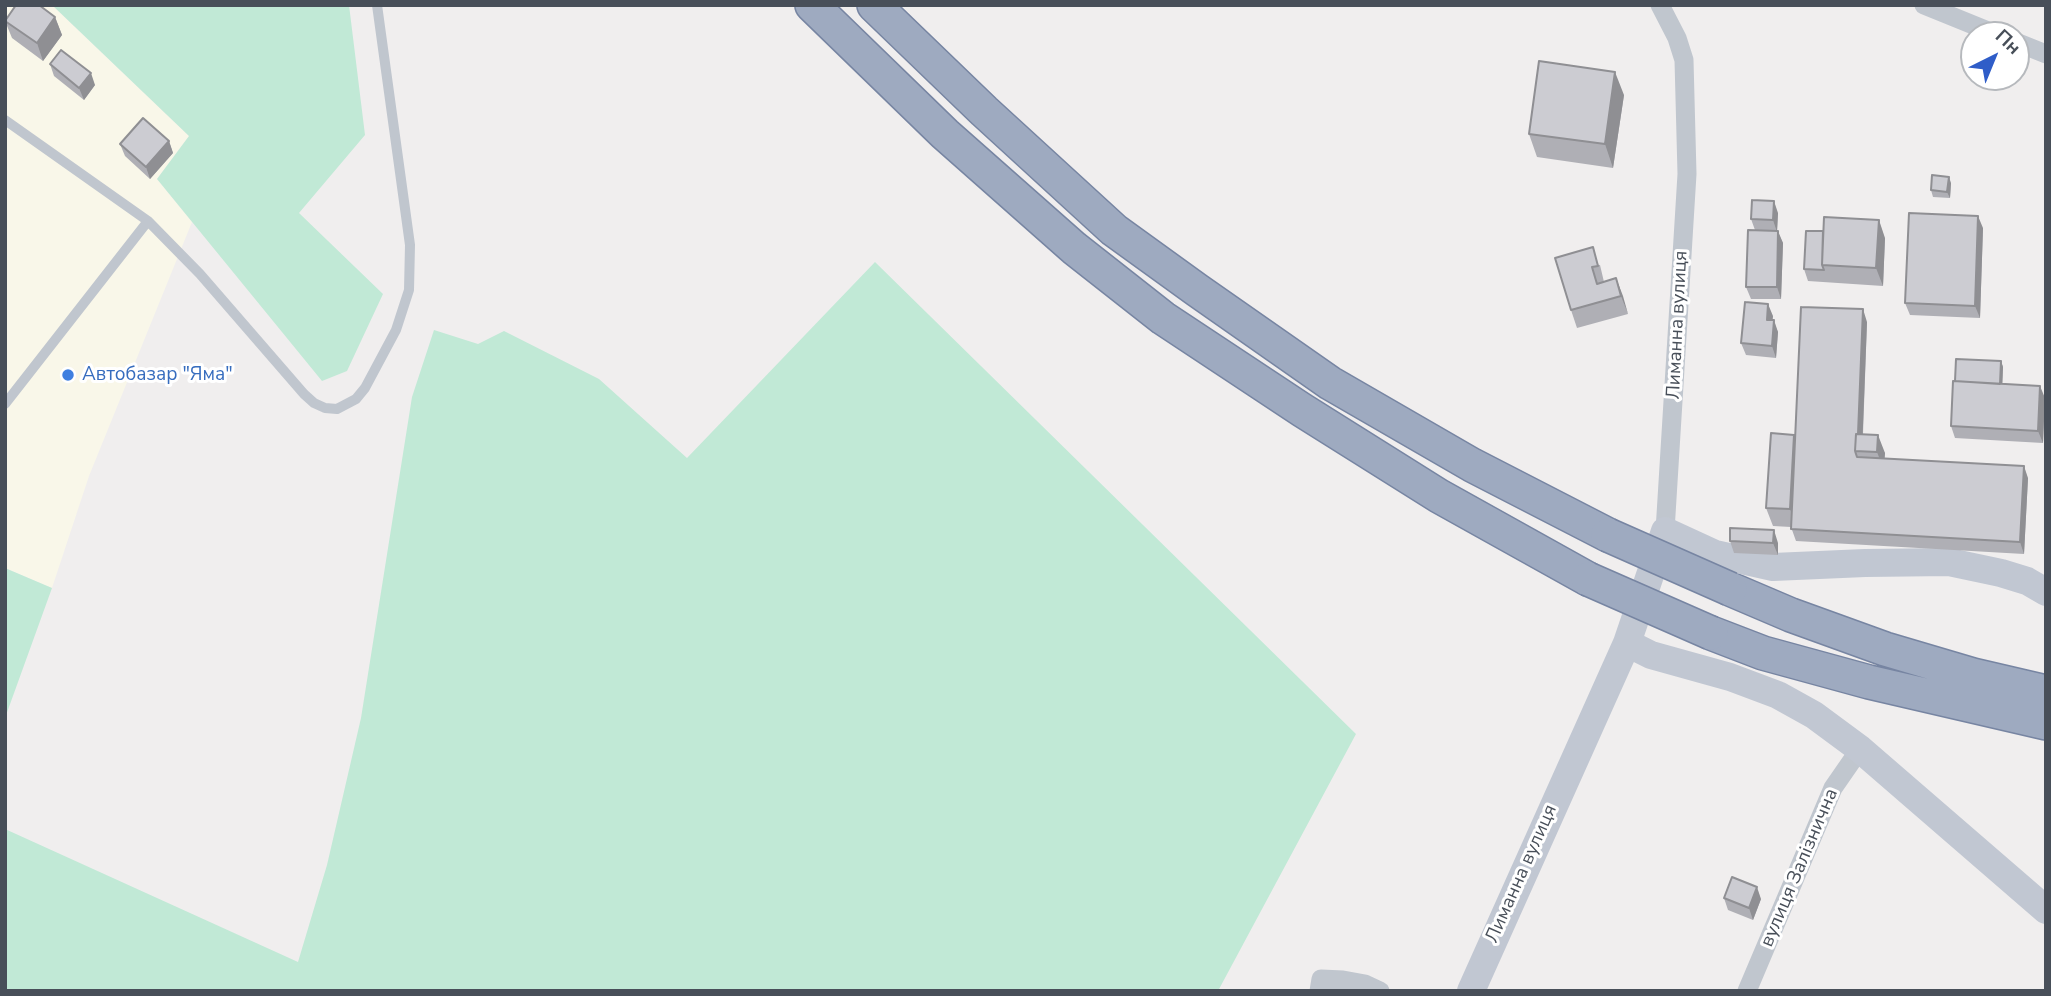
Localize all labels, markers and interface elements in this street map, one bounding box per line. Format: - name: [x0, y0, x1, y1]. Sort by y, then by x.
- north arrow: [1960, 21, 2030, 91]
- text: Пн: [1990, 24, 2026, 61]
- street label: Лиманна вулиця: [1663, 250, 1693, 400]
- place label: Автобазар "Яма": [82, 364, 233, 386]
- marker: Автобазар "Яма": [60, 367, 76, 383]
- street label: вулиця Залізнична: [1756, 785, 1844, 951]
- street label: Лиманна вулиця: [1481, 801, 1563, 947]

